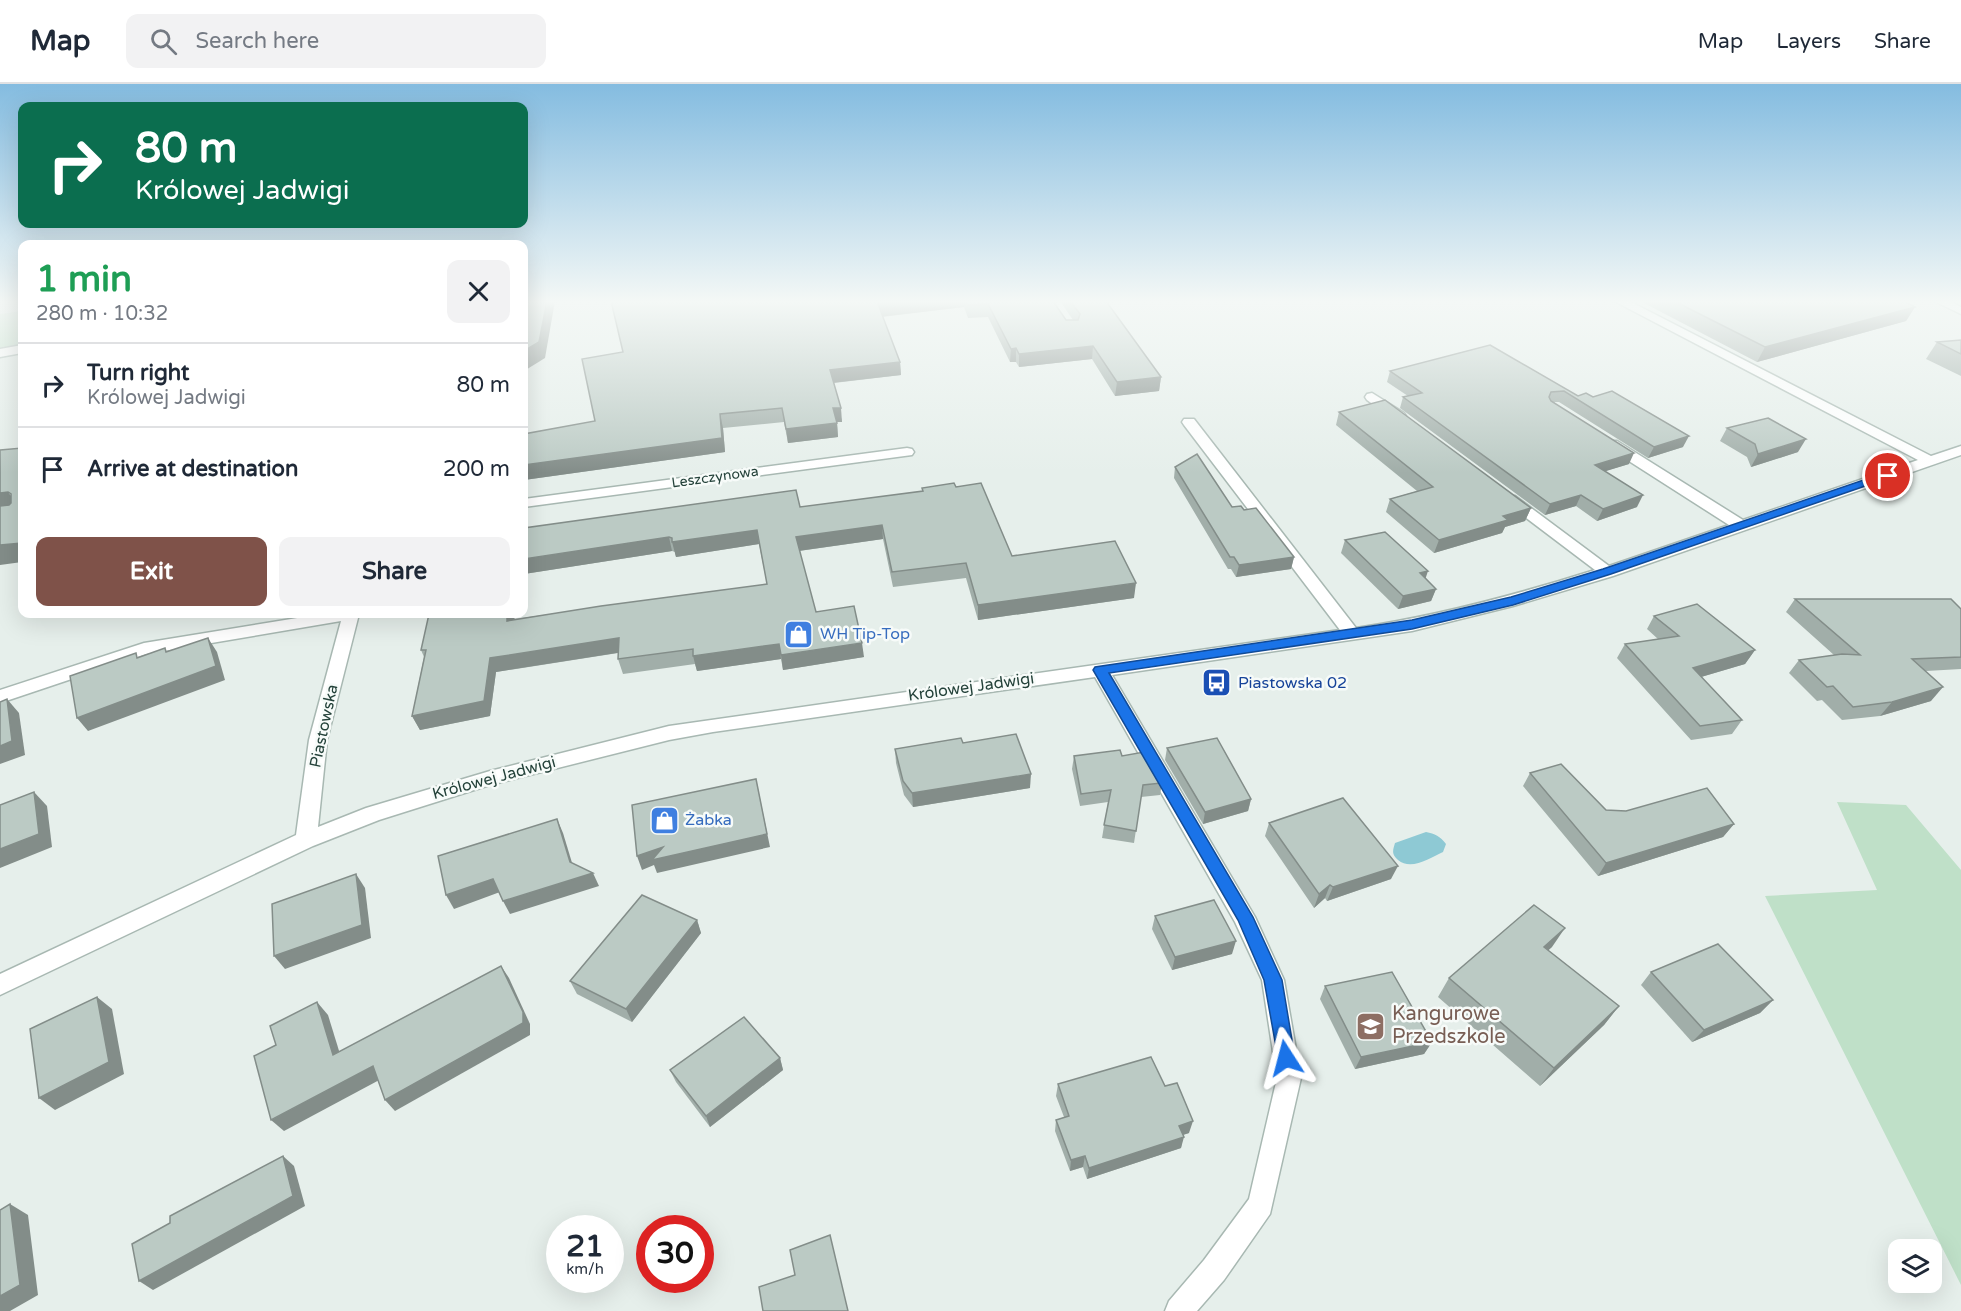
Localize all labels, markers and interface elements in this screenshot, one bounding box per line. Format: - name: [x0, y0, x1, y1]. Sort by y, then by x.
- search box: [126, 14, 546, 68]
- text: Map: [30, 24, 90, 58]
- icon: search: [147, 25, 180, 58]
- text: Search here: [195, 28, 319, 54]
- text: Map: [1698, 29, 1743, 54]
- text: Layers: [1776, 29, 1841, 54]
- text: Share: [1874, 29, 1931, 54]
- text: 80 m: [135, 123, 237, 174]
- icon: right: [36, 126, 114, 204]
- text: Królowej Jadwigi: [135, 174, 349, 207]
- text: 1 min: [36, 258, 132, 301]
- button: close: [447, 260, 510, 323]
- text: 280 m · 10:32: [36, 302, 168, 326]
- text: Turn right: [87, 360, 189, 386]
- icon: right: [36, 369, 69, 402]
- text: 80 m: [456, 372, 510, 398]
- text: Królowej Jadwigi: [87, 386, 246, 410]
- pin: [1862, 450, 1913, 501]
- icon: arrive: [36, 453, 69, 486]
- text: Arrive at destination: [87, 456, 298, 482]
- text: 200 m: [443, 456, 510, 482]
- icon: arrive: [1871, 459, 1904, 492]
- street label: Leszczynowa: [671, 462, 759, 492]
- button: Exit: [36, 537, 267, 606]
- button: Share: [279, 537, 510, 606]
- shop icon: WH Tip-Top: [783, 618, 815, 650]
- place label: WH Tip-Top: [820, 624, 910, 644]
- bus stop icon: Piastowska 02: [1201, 667, 1233, 699]
- street label: Królowej Jadwigi: [907, 668, 1035, 706]
- place label: Piastowska 02: [1238, 673, 1347, 693]
- street label: Piastowska: [305, 682, 343, 770]
- street label: Królowej Jadwigi: [430, 752, 558, 804]
- shop icon: Żabka: [648, 804, 680, 836]
- place label: Żabka: [685, 810, 732, 830]
- place label: Kangurowe Przedszkole: [1392, 1002, 1506, 1049]
- school or university icon: Kangurowe Przedszkole: [1355, 1010, 1387, 1042]
- position arrow: [1254, 1026, 1318, 1090]
- speed limit sign: 30: [636, 1215, 714, 1293]
- text: 21: [566, 1228, 604, 1265]
- map controls: [1888, 1239, 1942, 1293]
- button: layers: [1888, 1239, 1942, 1293]
- text: km/h: [566, 1260, 604, 1278]

